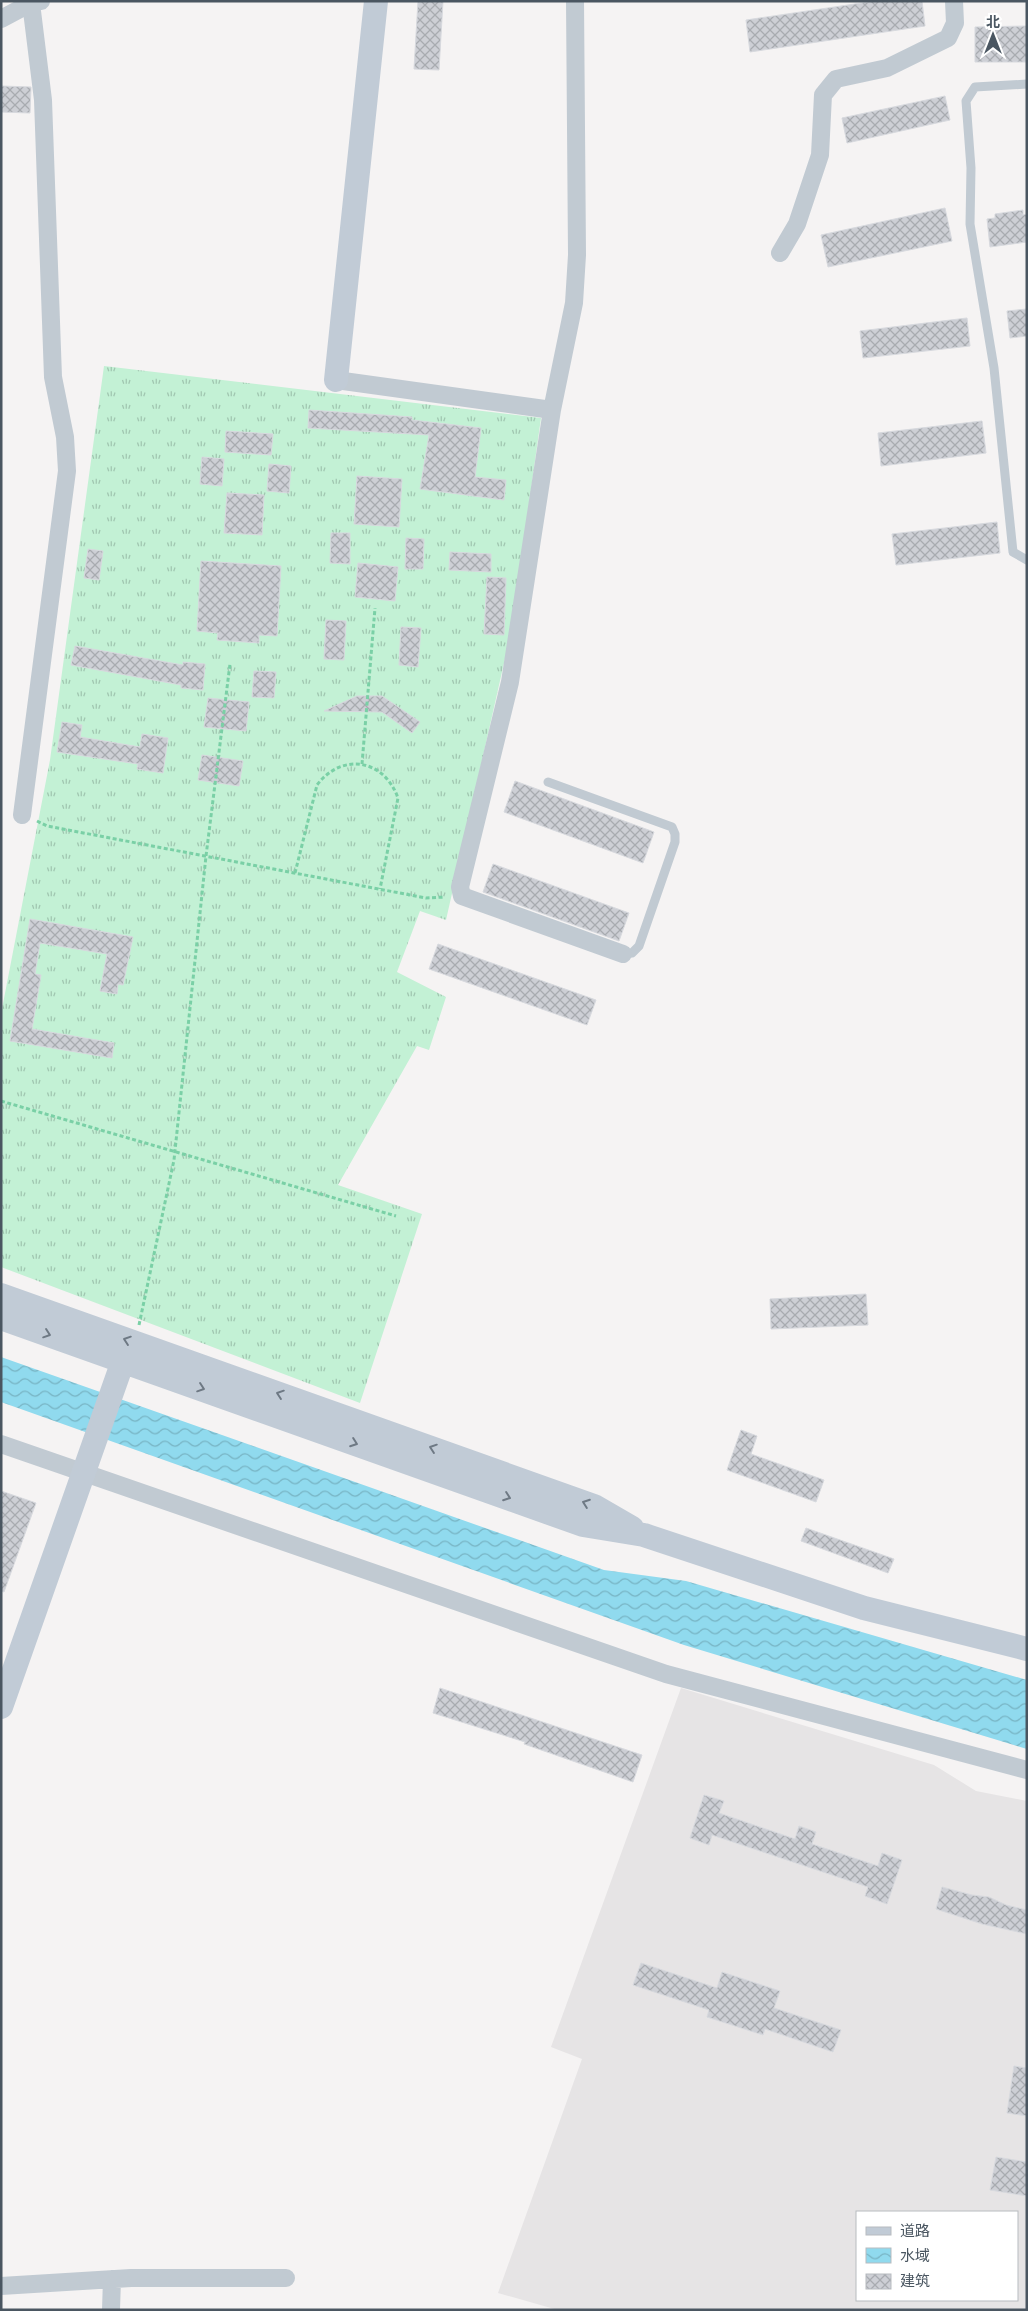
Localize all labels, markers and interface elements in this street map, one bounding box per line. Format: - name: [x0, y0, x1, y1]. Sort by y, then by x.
- north arrow: [968, 10, 1018, 60]
- text: 北: [986, 13, 1000, 31]
- one-way arrow: [42, 1328, 51, 1338]
- one-way arrow: [123, 1336, 132, 1346]
- one-way arrow: [196, 1382, 204, 1392]
- one-way arrow: [277, 1390, 285, 1400]
- one-way arrow: [349, 1437, 357, 1447]
- one-way arrow: [430, 1444, 438, 1454]
- one-way arrow: [502, 1491, 510, 1501]
- one-way arrow: [582, 1499, 591, 1509]
- legend: [856, 2211, 1018, 2301]
- text: 道路: [900, 2221, 930, 2241]
- text: 水域: [900, 2246, 930, 2266]
- text: 建筑: [900, 2271, 930, 2291]

